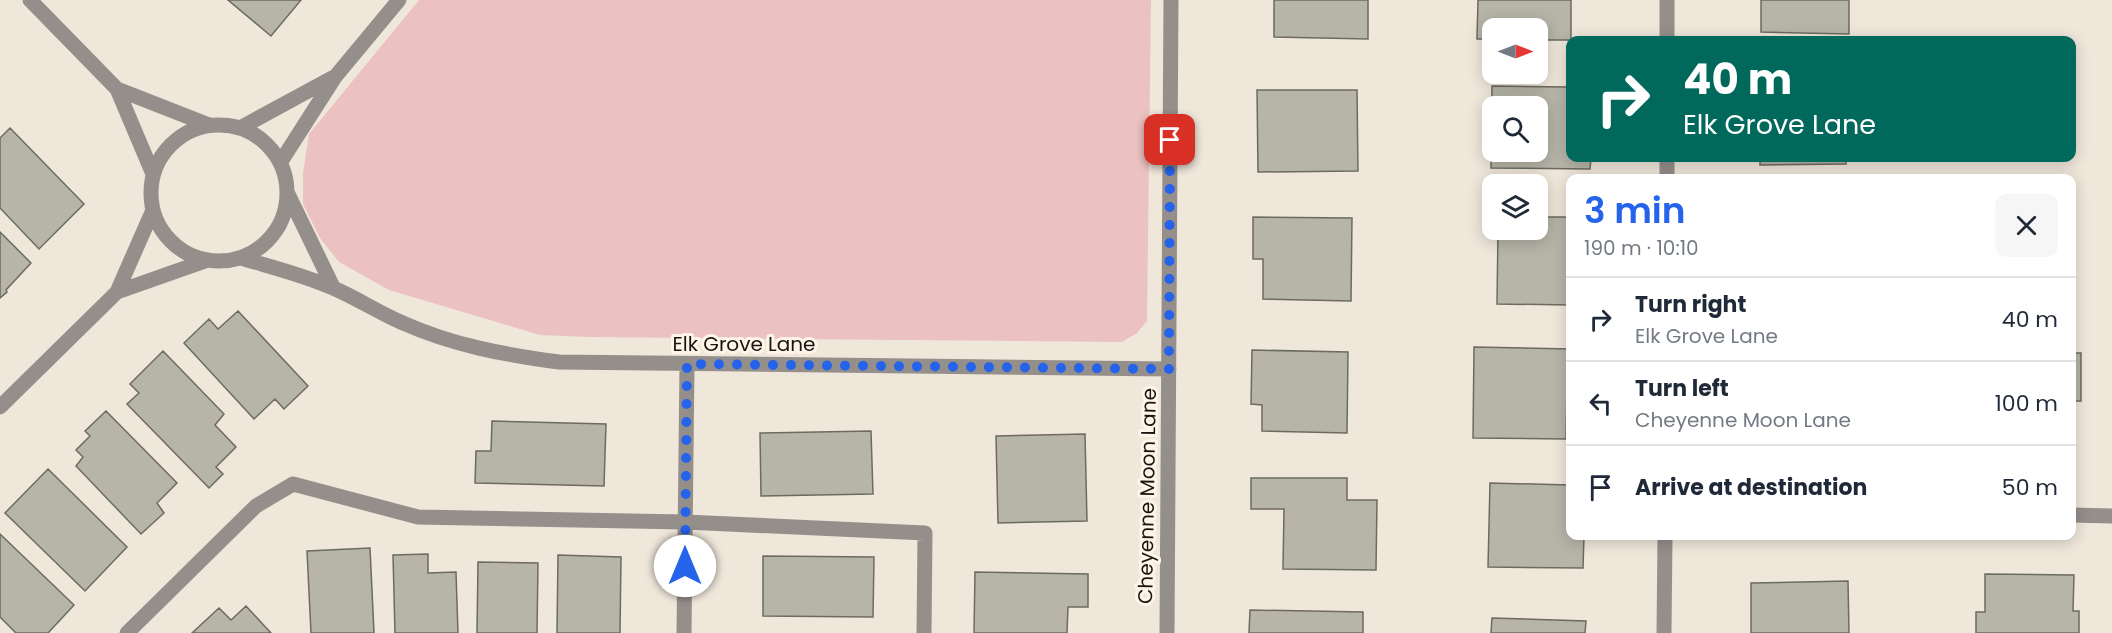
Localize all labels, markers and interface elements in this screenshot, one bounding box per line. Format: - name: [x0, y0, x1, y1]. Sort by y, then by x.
- north arrow: [1482, 18, 1548, 84]
- map controls: [1482, 18, 1548, 240]
- text: 40 m: [1683, 50, 1792, 109]
- icon: right: [1584, 60, 1662, 138]
- button: search: [1482, 96, 1548, 162]
- text: Elk Grove Lane: [1683, 106, 1876, 143]
- pin: [1144, 114, 1195, 165]
- icon: arrive: [1153, 123, 1186, 156]
- button: layers: [1482, 174, 1548, 240]
- text: 3 min: [1584, 185, 1686, 236]
- button: close: [1995, 194, 2058, 257]
- text: 190 m · 10:10: [1584, 234, 1699, 262]
- text: Turn right: [1635, 289, 1746, 320]
- icon: right: [1584, 303, 1617, 336]
- text: 40 m: [2002, 304, 2058, 335]
- text: Elk Grove Lane: [1635, 322, 1778, 350]
- street label: Elk Grove Lane: [673, 330, 815, 358]
- text: Turn left: [1635, 373, 1729, 404]
- icon: left: [1584, 387, 1617, 420]
- street label: Cheyenne Moon Lane: [1131, 388, 1163, 604]
- text: 100 m: [1995, 388, 2058, 419]
- text: Cheyenne Moon Lane: [1635, 406, 1851, 434]
- icon: arrive: [1584, 471, 1617, 504]
- text: Arrive at destination: [1635, 472, 1867, 503]
- text: 50 m: [2002, 472, 2058, 503]
- position arrow: [653, 534, 717, 598]

